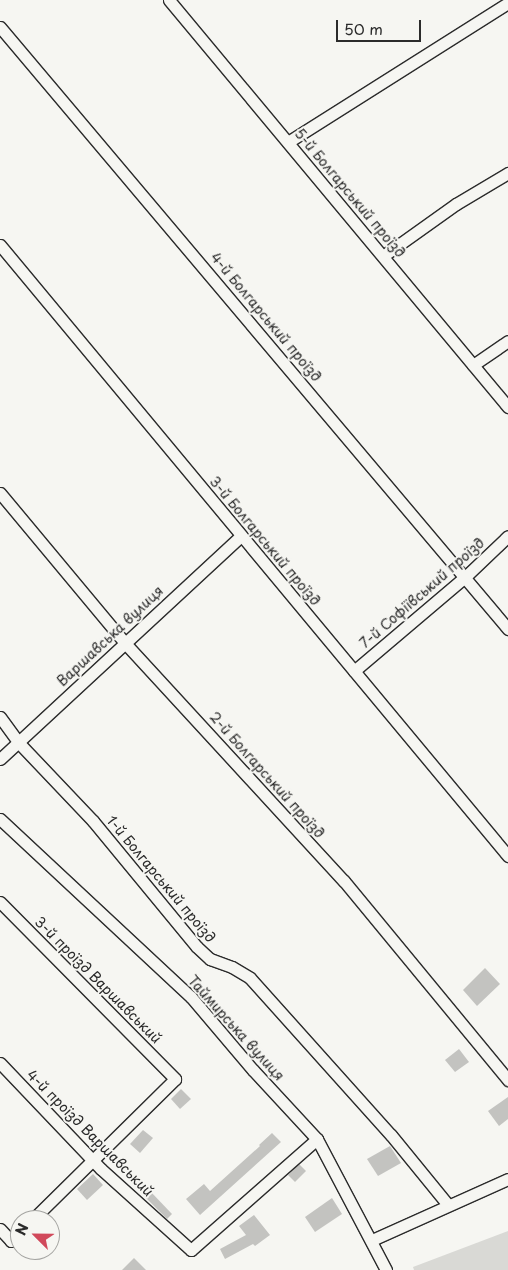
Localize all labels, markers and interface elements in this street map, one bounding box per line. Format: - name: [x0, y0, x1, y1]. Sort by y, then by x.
- scale bar: [338, 10, 423, 42]
- text: 50 m: [344, 17, 383, 40]
- street label: 5-й Болгарський проїзд: [291, 125, 409, 261]
- street label: 4-й Болгарський проїзд: [207, 249, 325, 385]
- street label: 3-й Болгарський проїзд: [206, 473, 324, 609]
- street label: 7-й Софіївський проїзд: [356, 534, 488, 652]
- street label: Варшавська вулиця: [53, 582, 167, 690]
- street label: 2-й Болгарський проїзд: [206, 708, 328, 842]
- street label: 1-й Болгарський проїзд: [103, 812, 219, 946]
- street label: 3-й проїзд Варшавський: [31, 913, 165, 1047]
- street label: Таймирська вулиця: [184, 972, 288, 1084]
- street label: 4-й проїзд Варшавський: [23, 1066, 157, 1200]
- north arrow: [10, 1210, 60, 1260]
- text: N: [10, 1220, 33, 1239]

